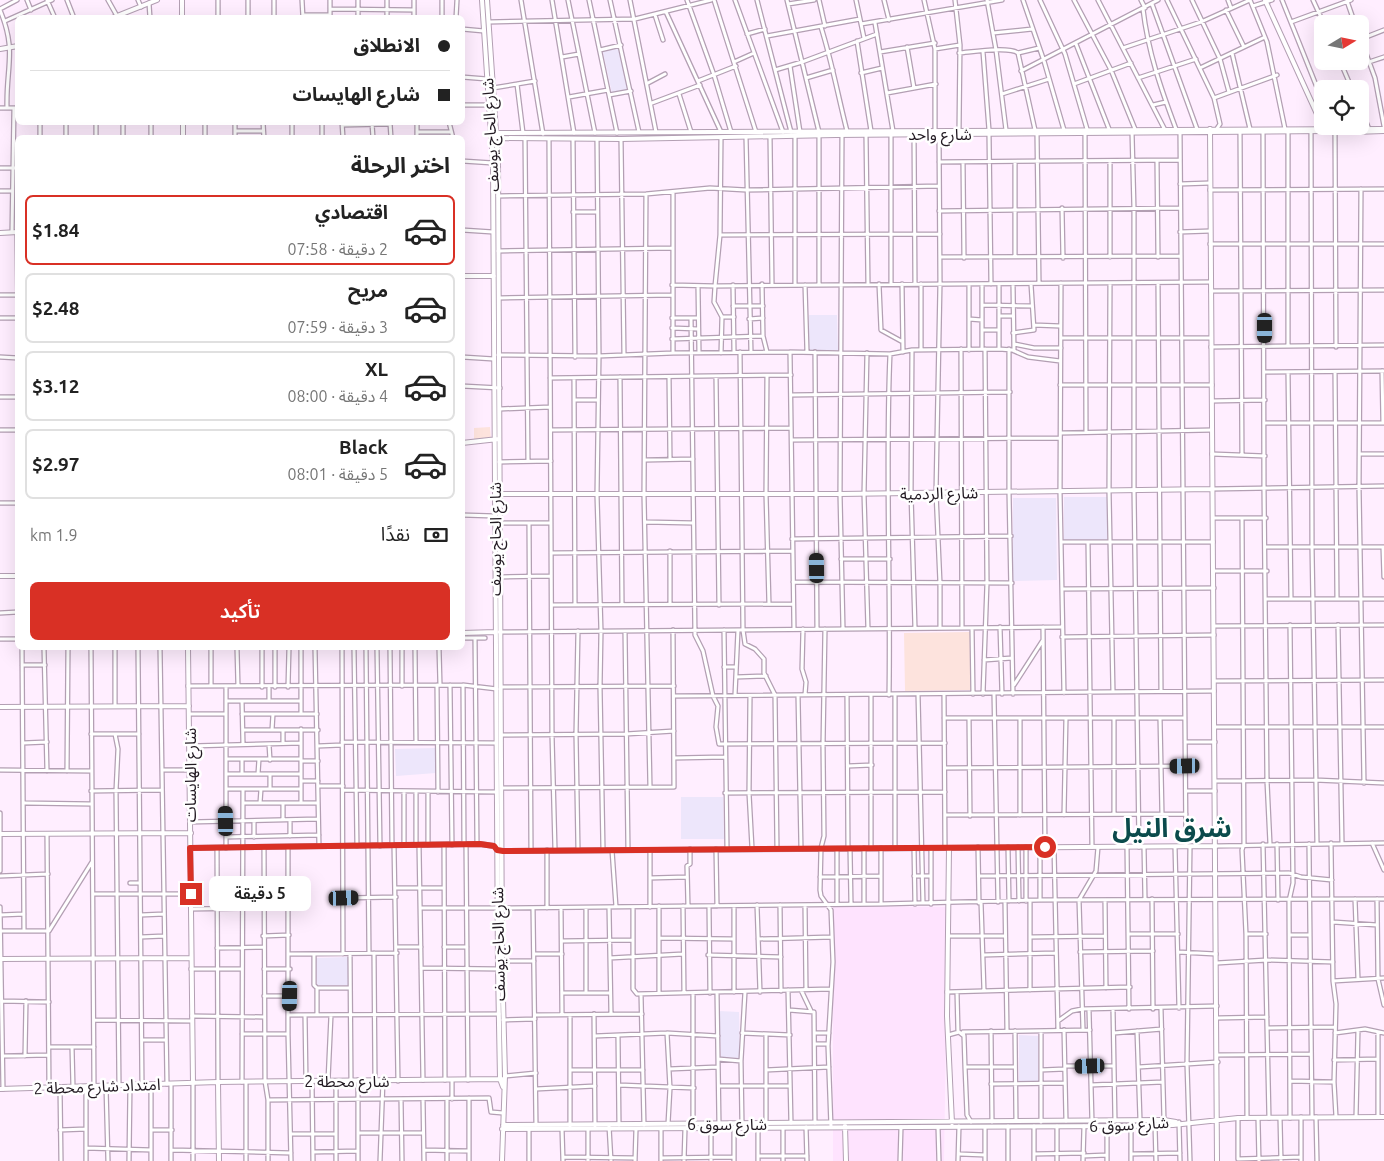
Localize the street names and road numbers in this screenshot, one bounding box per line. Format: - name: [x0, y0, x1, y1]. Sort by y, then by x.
- street label: شارع الحاج يوسف: [478, 77, 506, 192]
- street label: شارع واحد: [908, 125, 972, 147]
- street label: شارع الحاج يوسف: [486, 482, 508, 596]
- street label: شارع الردمية: [900, 483, 978, 507]
- street label: شارع الهايسات: [181, 728, 203, 822]
- street label: شارع الحاج يوسف: [488, 887, 512, 1001]
- street label: شارع محطة 2: [304, 1072, 390, 1094]
- street label: امتداد شارع محطة 2: [33, 1075, 161, 1101]
- street label: شارع سوق 6: [1089, 1113, 1170, 1139]
- street label: شارع سوق 6: [687, 1115, 767, 1137]

